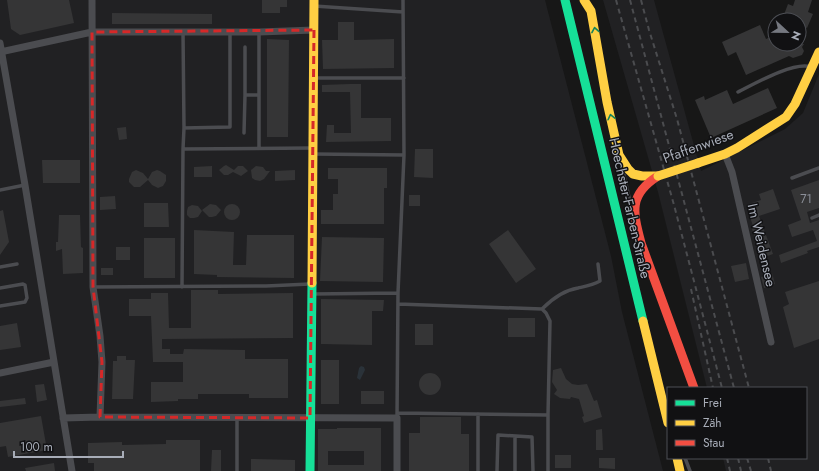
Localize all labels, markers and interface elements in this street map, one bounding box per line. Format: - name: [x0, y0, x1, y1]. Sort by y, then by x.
- north arrow: [767, 12, 807, 52]
- one-way arrow: [591, 27, 599, 33]
- text: N: [787, 29, 805, 43]
- one-way arrow: [607, 113, 615, 120]
- street label: Pfaffenwiese: [660, 124, 736, 168]
- street label: Hoechster-Farben-Straße: [604, 136, 656, 280]
- house number: 71: [800, 190, 812, 208]
- street label: Im Weidensee: [743, 201, 781, 289]
- legend: [667, 387, 807, 459]
- text: Frei: [703, 394, 722, 412]
- text: Zäh: [703, 414, 722, 432]
- scale bar: [14, 433, 123, 459]
- text: Stau: [703, 434, 725, 452]
- text: 100 m: [20, 438, 53, 456]

